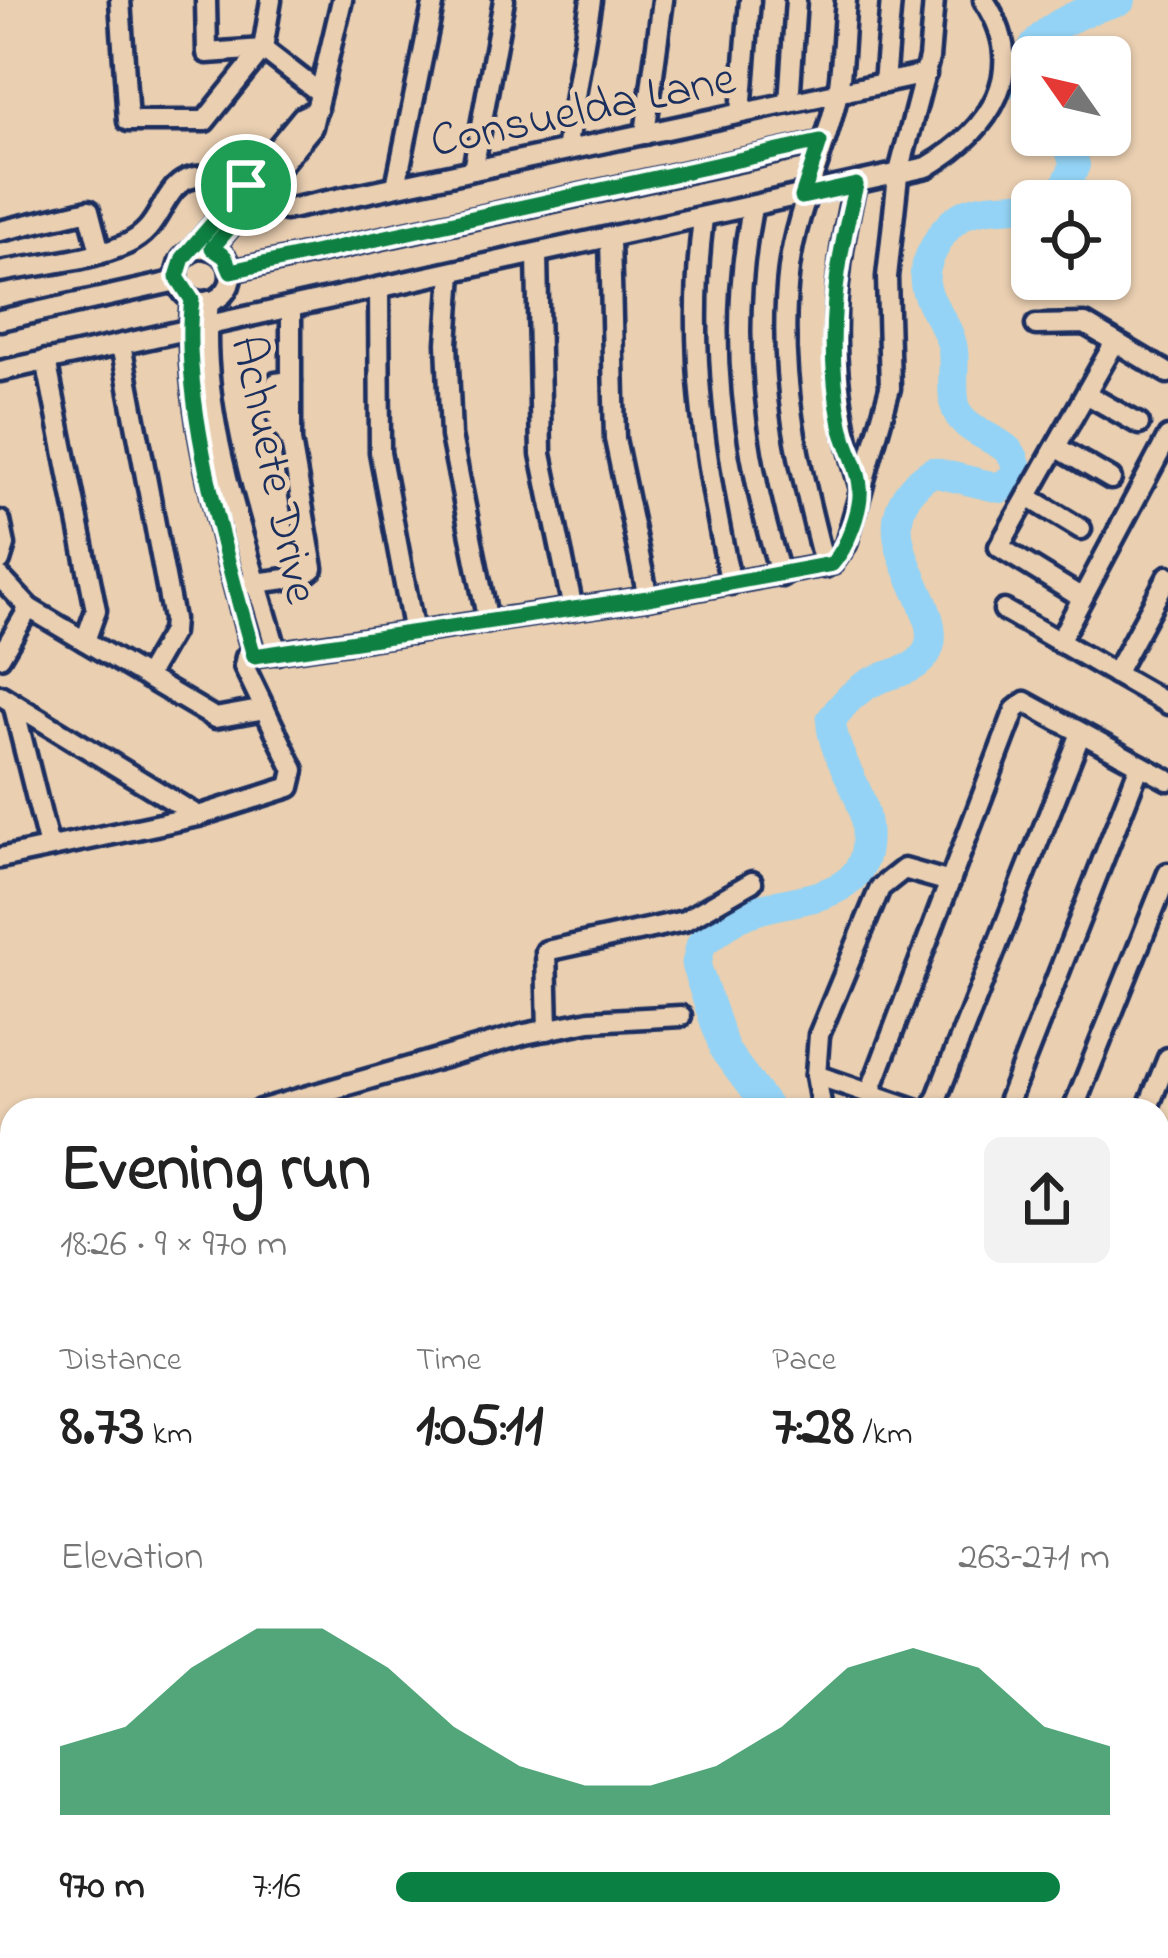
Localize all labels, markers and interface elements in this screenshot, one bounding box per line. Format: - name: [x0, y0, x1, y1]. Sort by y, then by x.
- north arrow: [1011, 36, 1131, 156]
- map controls: [1011, 36, 1131, 300]
- street label: Consuelda Lane: [424, 45, 742, 178]
- pin: [195, 134, 297, 236]
- icon: arrive: [213, 152, 279, 218]
- button: locate: [1011, 180, 1131, 300]
- street label: Achuete Drive: [210, 330, 335, 611]
- text: Evening run: [60, 1124, 371, 1220]
- button: share: [984, 1137, 1110, 1263]
- text: 18:26 · 9 × 970 m: [60, 1217, 287, 1274]
- text: Distance: [60, 1337, 182, 1385]
- text: Time: [416, 1337, 481, 1385]
- text: Pace: [772, 1337, 836, 1385]
- text: 8.73: [60, 1385, 144, 1472]
- text: 1:05:11: [416, 1385, 544, 1472]
- text: 7:28: [772, 1385, 854, 1472]
- text: km: [144, 1411, 193, 1459]
- text: /km: [854, 1411, 913, 1459]
- text: Elevation: [60, 1530, 203, 1587]
- text: 263–271 m: [958, 1530, 1110, 1587]
- text: 970 m: [60, 1859, 145, 1916]
- text: 7:16: [252, 1859, 301, 1916]

